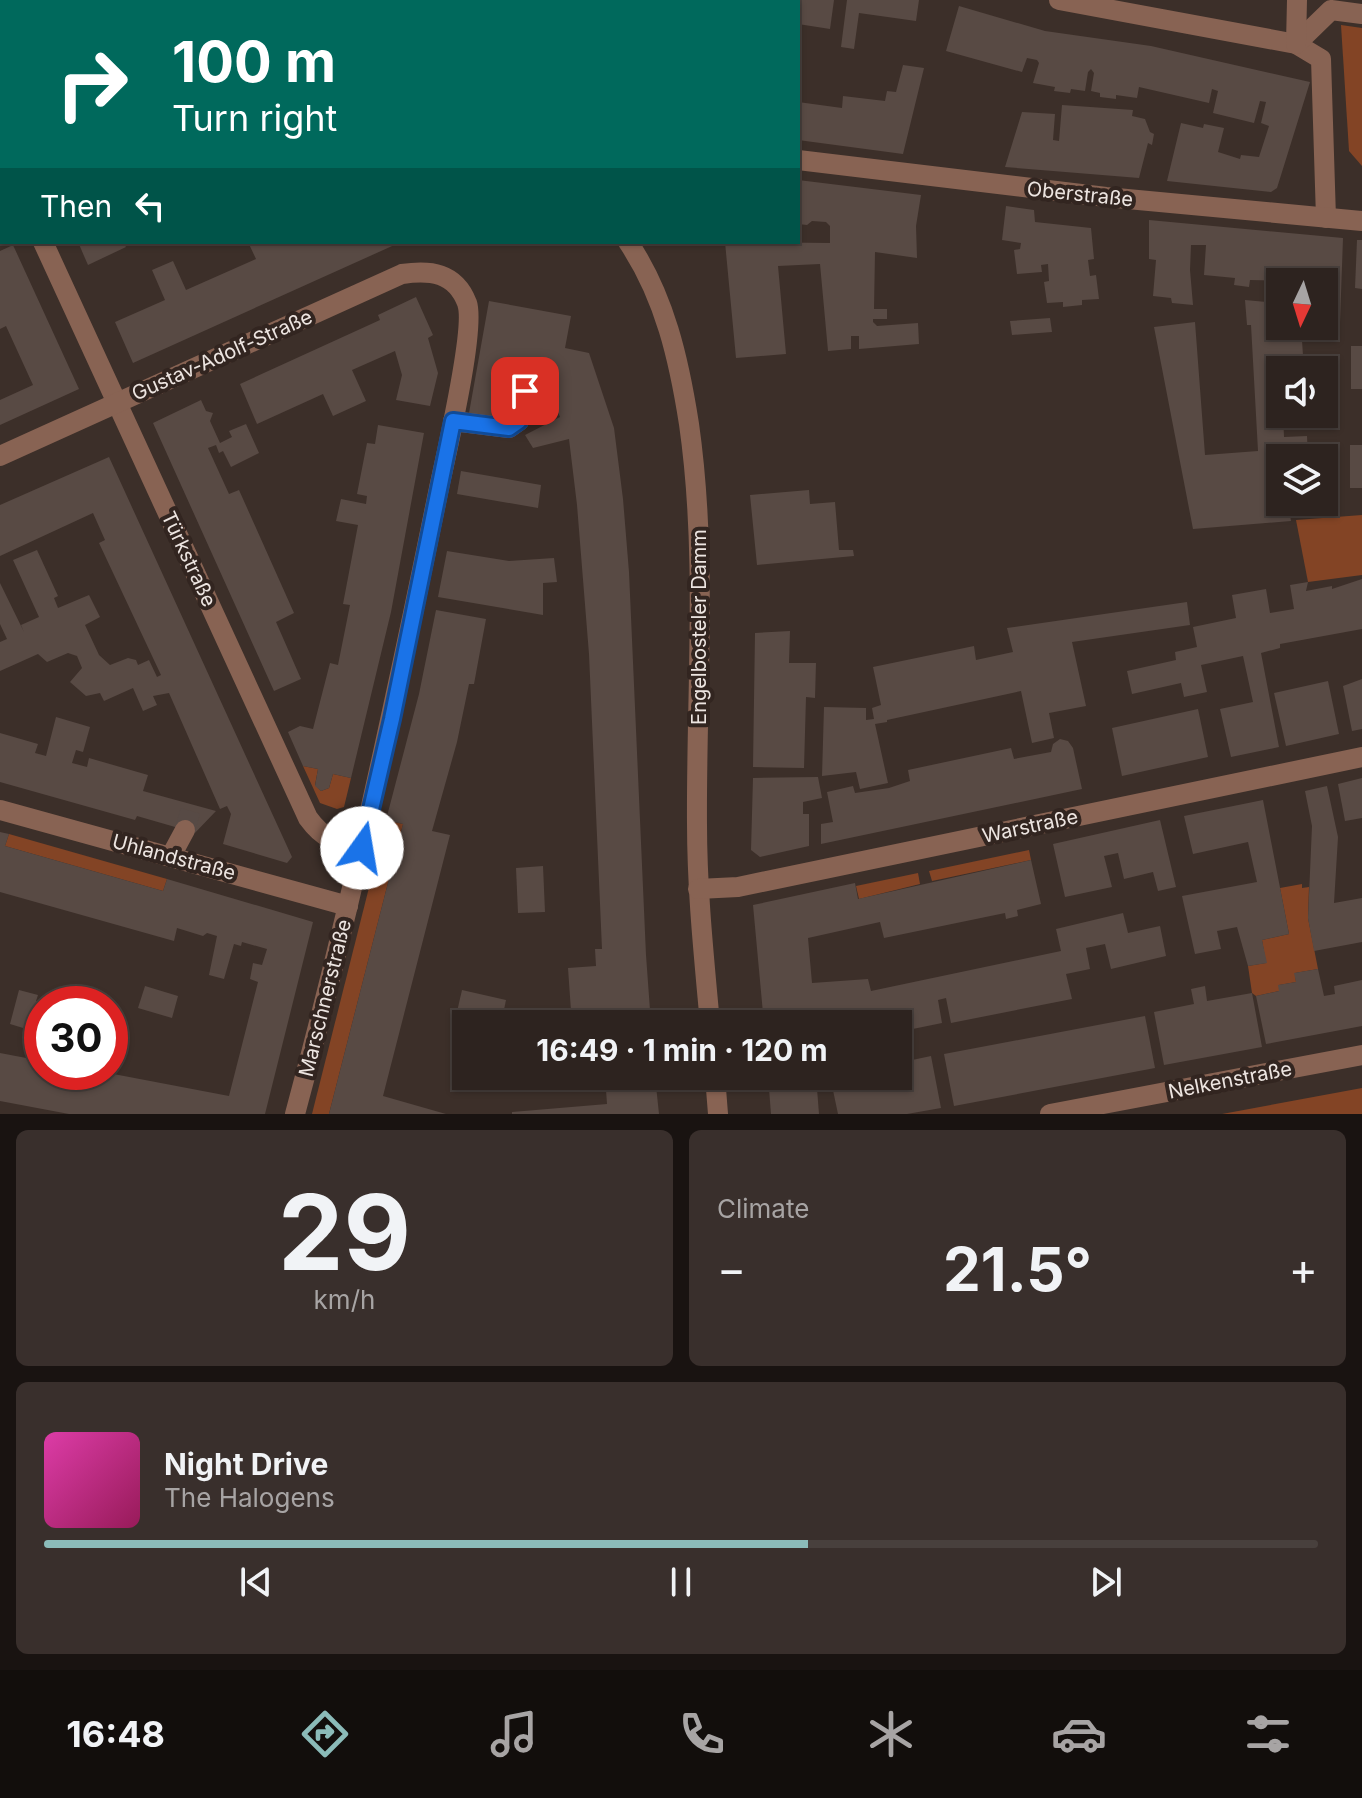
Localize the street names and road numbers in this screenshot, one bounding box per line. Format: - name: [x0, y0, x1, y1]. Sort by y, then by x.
- street label: Oberstraße: [1026, 176, 1134, 212]
- street label: Gustav-Adolf-Straße: [128, 304, 316, 406]
- street label: Türkstraße: [156, 508, 222, 610]
- street label: Engelbosteler Damm: [687, 529, 711, 725]
- street label: Warstraße: [980, 804, 1080, 848]
- street label: Uhlandstraße: [110, 829, 238, 885]
- street label: Marschnerstraße: [294, 917, 356, 1079]
- street label: Nelkenstraße: [1166, 1056, 1294, 1104]

